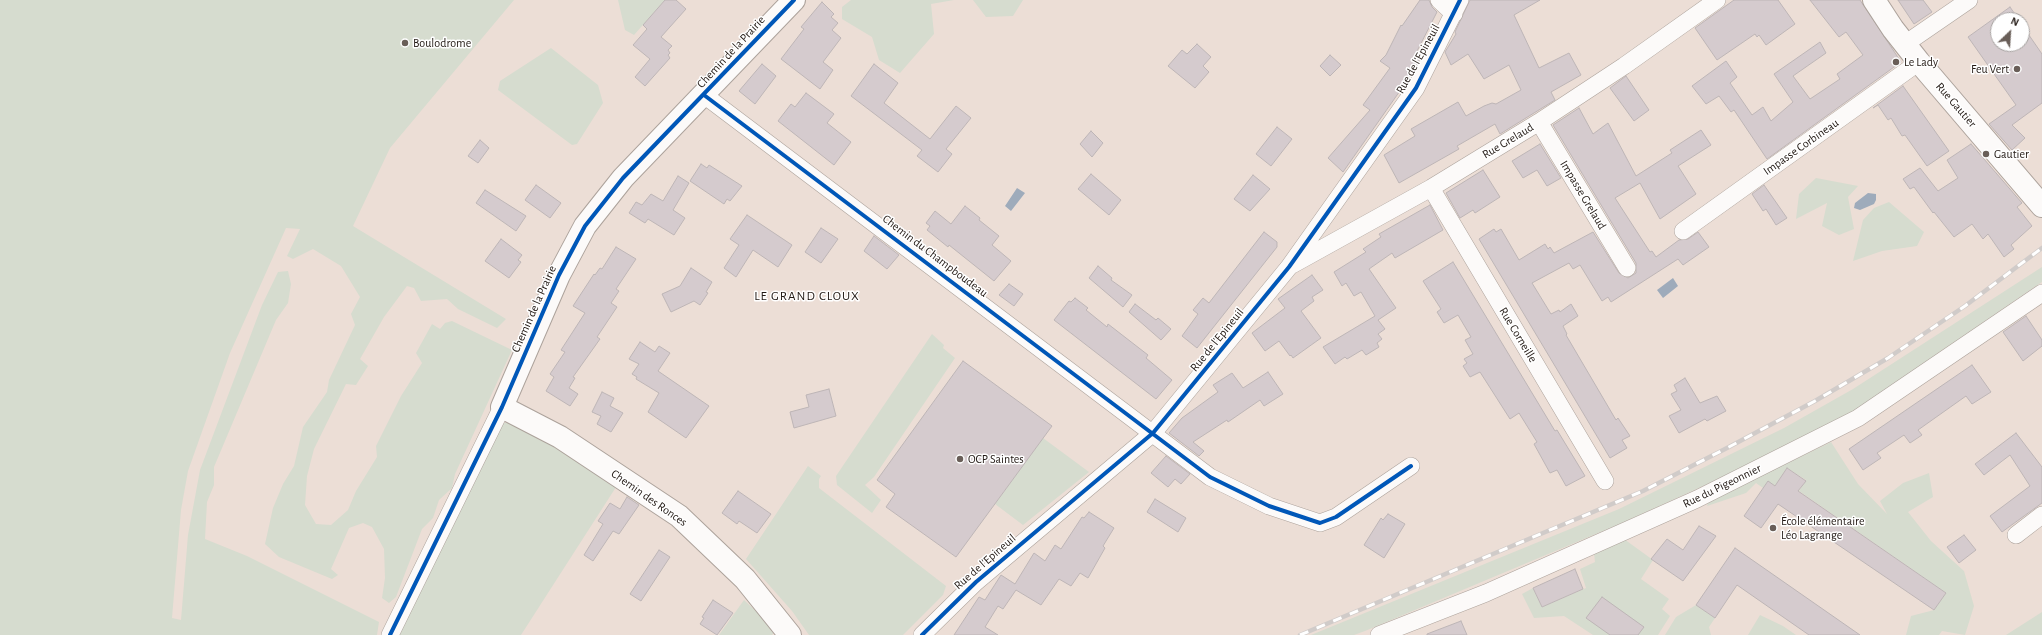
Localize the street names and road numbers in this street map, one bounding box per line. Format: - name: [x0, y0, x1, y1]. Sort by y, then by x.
- street label: Chemin de la Prairie: [694, 13, 768, 91]
- street label: Rue de l'Epineuil: [1393, 22, 1443, 96]
- street label: Rue Gautier: [1933, 80, 1979, 130]
- street label: Impasse Corbineau: [1760, 116, 1842, 178]
- street label: Rue Grelaud: [1480, 120, 1536, 162]
- street label: Impasse Grelaud: [1557, 158, 1609, 232]
- street label: Chemin du Champboudeau: [879, 212, 991, 300]
- street label: Chemin de la Prairie: [508, 263, 560, 355]
- street label: Rue de l'Epineuil: [1187, 305, 1247, 375]
- street label: Rue Corneille: [1496, 305, 1540, 365]
- street label: Rue du Pigeonnier: [1681, 461, 1763, 511]
- street label: Chemin des Ronces: [608, 466, 690, 530]
- street label: Rue de l'Epineuil: [951, 531, 1019, 593]

